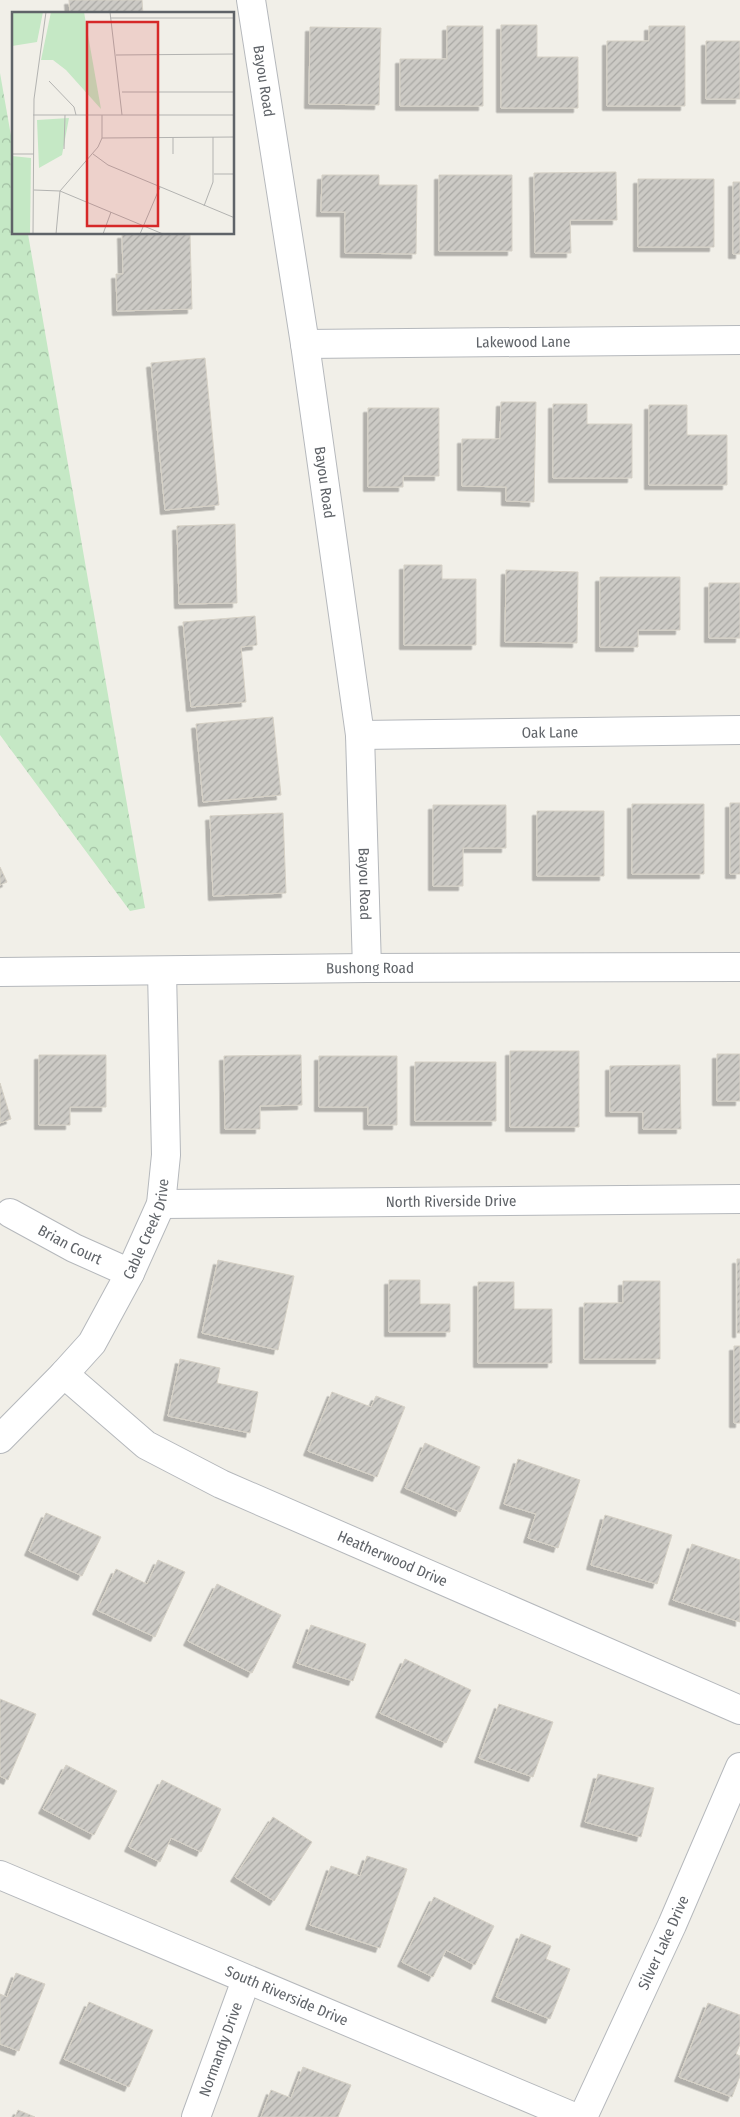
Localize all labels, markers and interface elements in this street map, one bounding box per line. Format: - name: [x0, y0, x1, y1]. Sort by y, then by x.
- inset map: [12, 12, 235, 235]
- street label: Bayou Road: [249, 44, 278, 118]
- street label: Lakewood Lane: [476, 333, 570, 351]
- street label: Bayou Road: [311, 445, 338, 520]
- street label: Oak Lane: [522, 723, 578, 742]
- street label: Bayou Road: [354, 847, 375, 920]
- street label: Bushong Road: [326, 959, 414, 977]
- street label: Cable Creek Drive: [119, 1178, 173, 1283]
- street label: North Riverside Drive: [386, 1192, 516, 1211]
- street label: Brian Court: [35, 1221, 105, 1268]
- street label: Heatherwood Drive: [335, 1527, 450, 1591]
- street label: Silver Lake Drive: [634, 1893, 693, 1993]
- street label: South Riverside Drive: [222, 1962, 351, 2030]
- street label: Normandy Drive: [195, 2000, 246, 2099]

